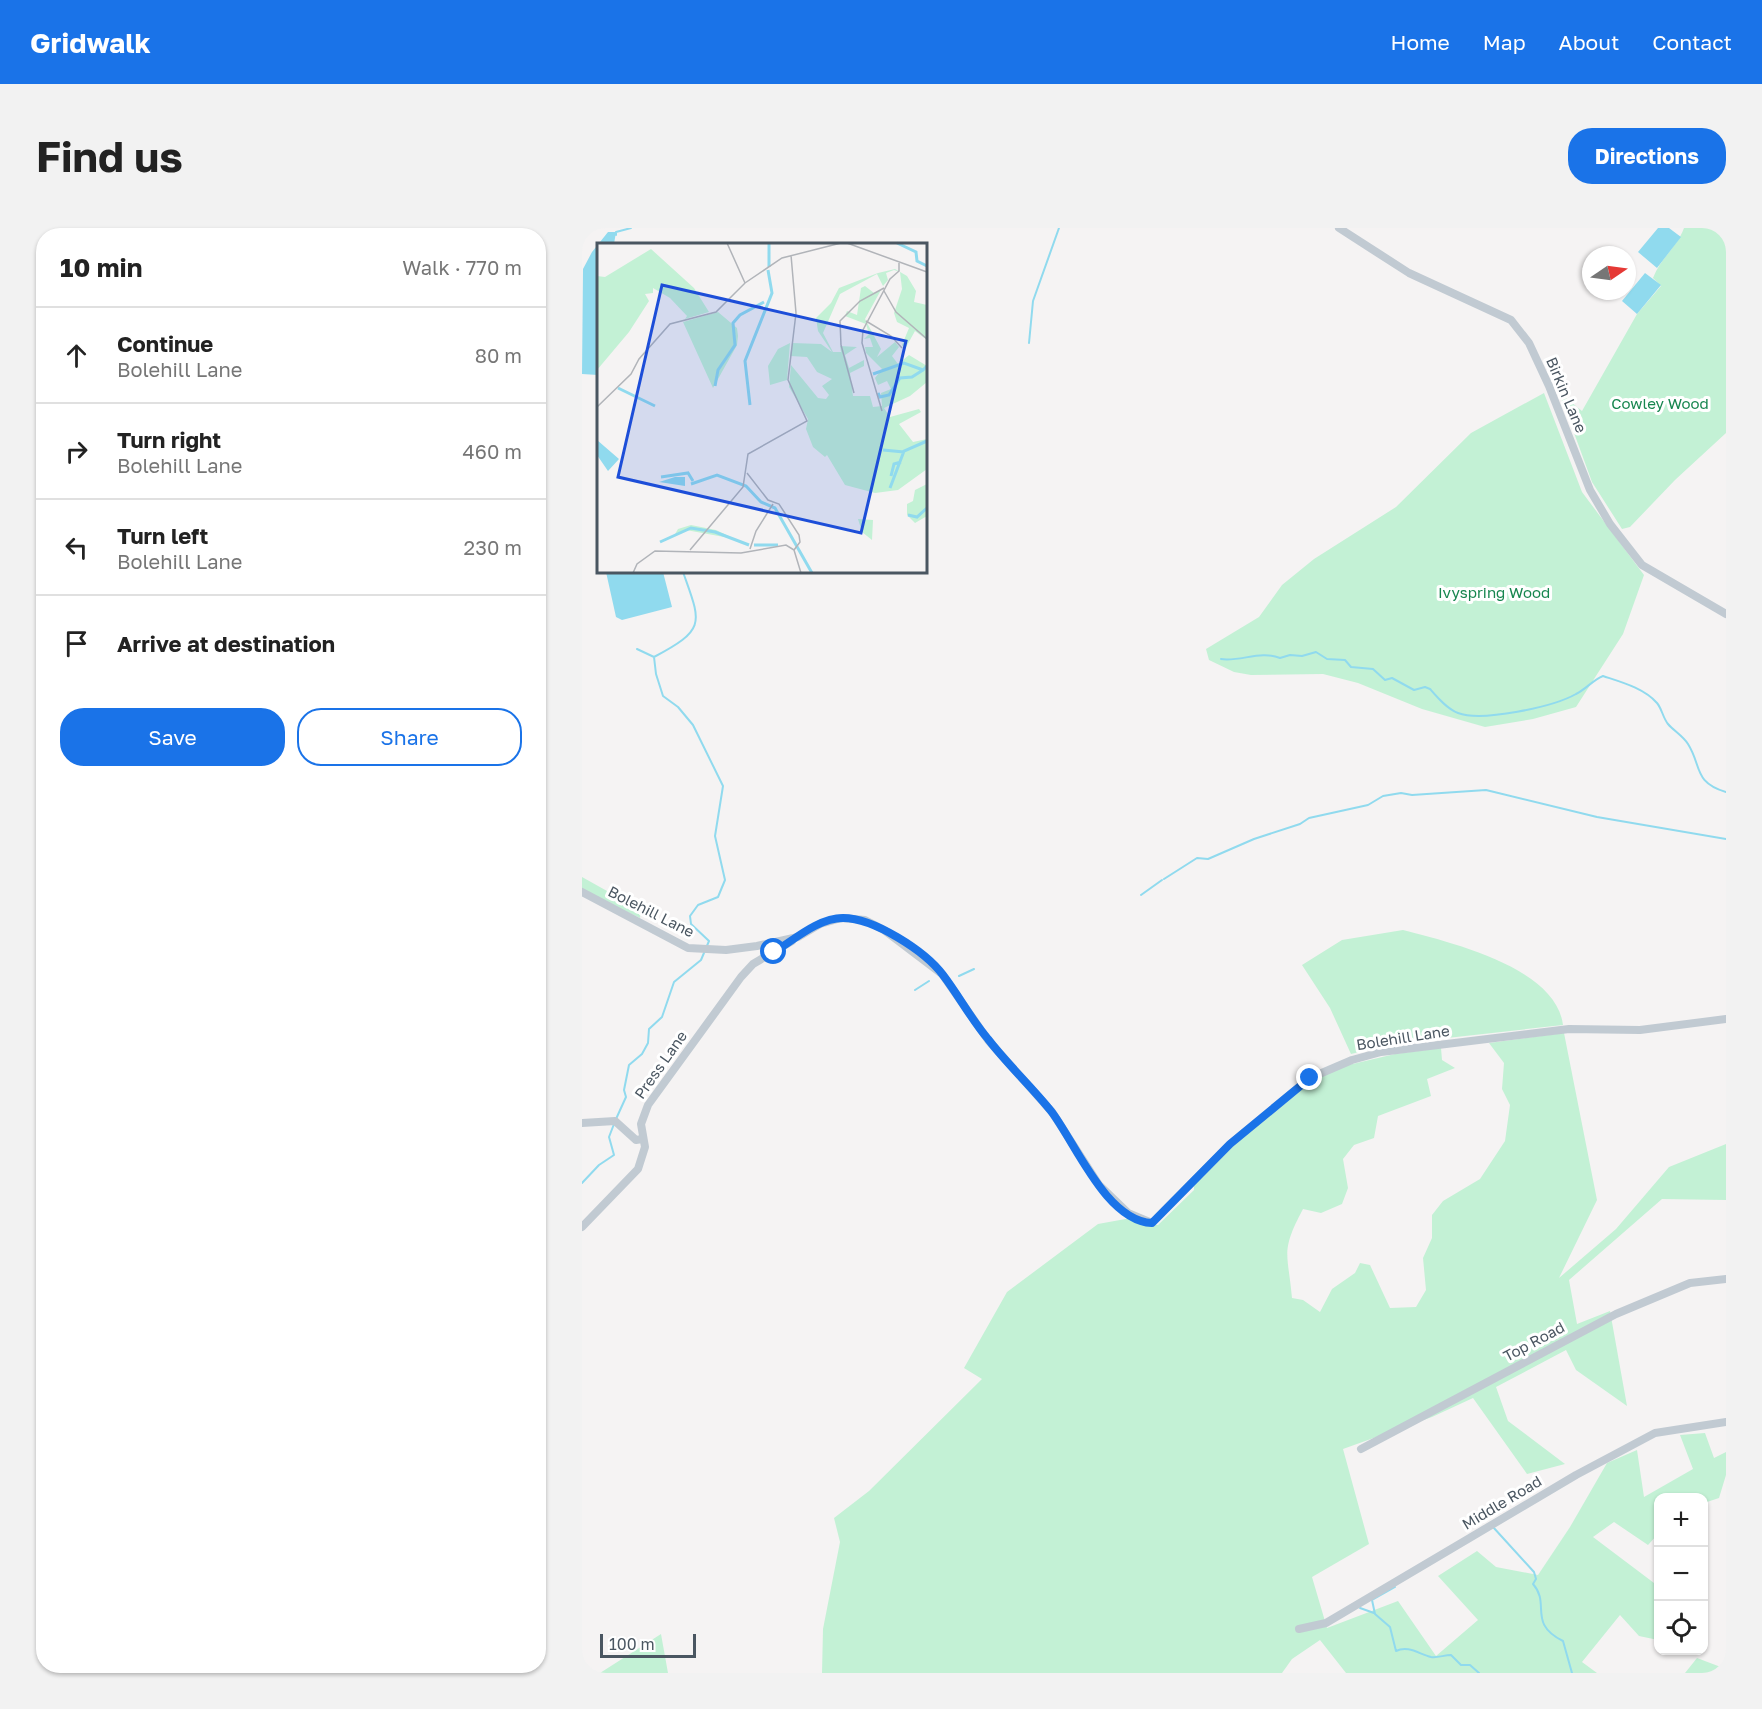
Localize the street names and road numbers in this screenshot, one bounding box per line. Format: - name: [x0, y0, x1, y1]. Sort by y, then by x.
- street label: Birkin Lane: [1543, 354, 1591, 435]
- street label: Bolehill Lane: [605, 882, 698, 941]
- street label: Bolehill Lane: [1355, 1021, 1451, 1053]
- street label: Press Lane: [630, 1027, 690, 1102]
- street label: Top Road: [1500, 1318, 1567, 1365]
- street label: Middle Road: [1459, 1471, 1544, 1533]

